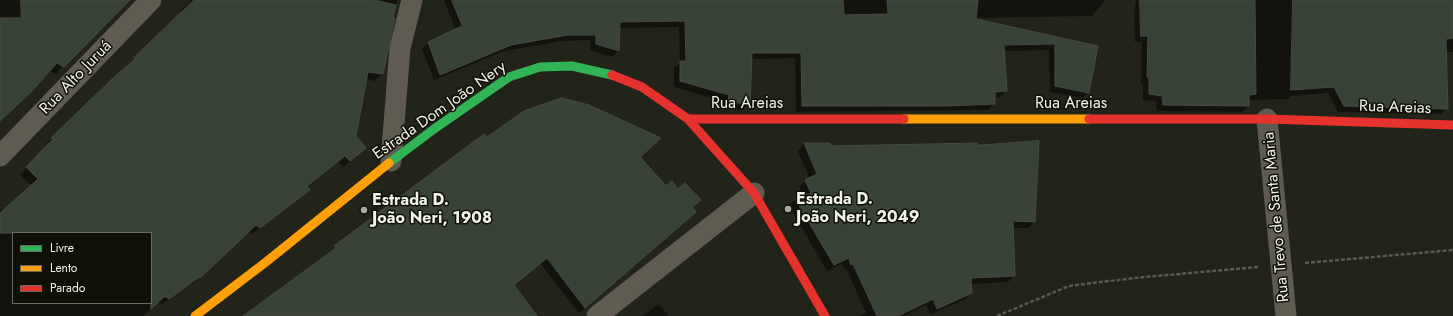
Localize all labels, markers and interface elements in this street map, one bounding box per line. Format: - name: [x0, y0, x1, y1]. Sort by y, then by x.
- street label: Rua Alto Juruá: [36, 37, 116, 119]
- street label: Estrada Dom João Nery: [370, 58, 510, 164]
- street label: Rua Areias: [711, 94, 783, 114]
- street label: Rua Areias: [1035, 94, 1107, 114]
- street label: Rua Areias: [1359, 97, 1431, 119]
- street label: Rua Trevo de Santa Maria: [1260, 131, 1294, 303]
- place label: Estrada D. João Neri, 2049: [796, 190, 919, 228]
- place label: Estrada D. João Neri, 1908: [372, 191, 492, 229]
- marker: Estrada D. João Neri, 2049: [783, 204, 793, 214]
- marker: Estrada D. João Neri, 1908: [359, 205, 369, 215]
- legend: [12, 232, 152, 304]
- text: Livre: [50, 239, 74, 257]
- text: Lento: [50, 259, 77, 277]
- text: Parado: [50, 279, 85, 297]

